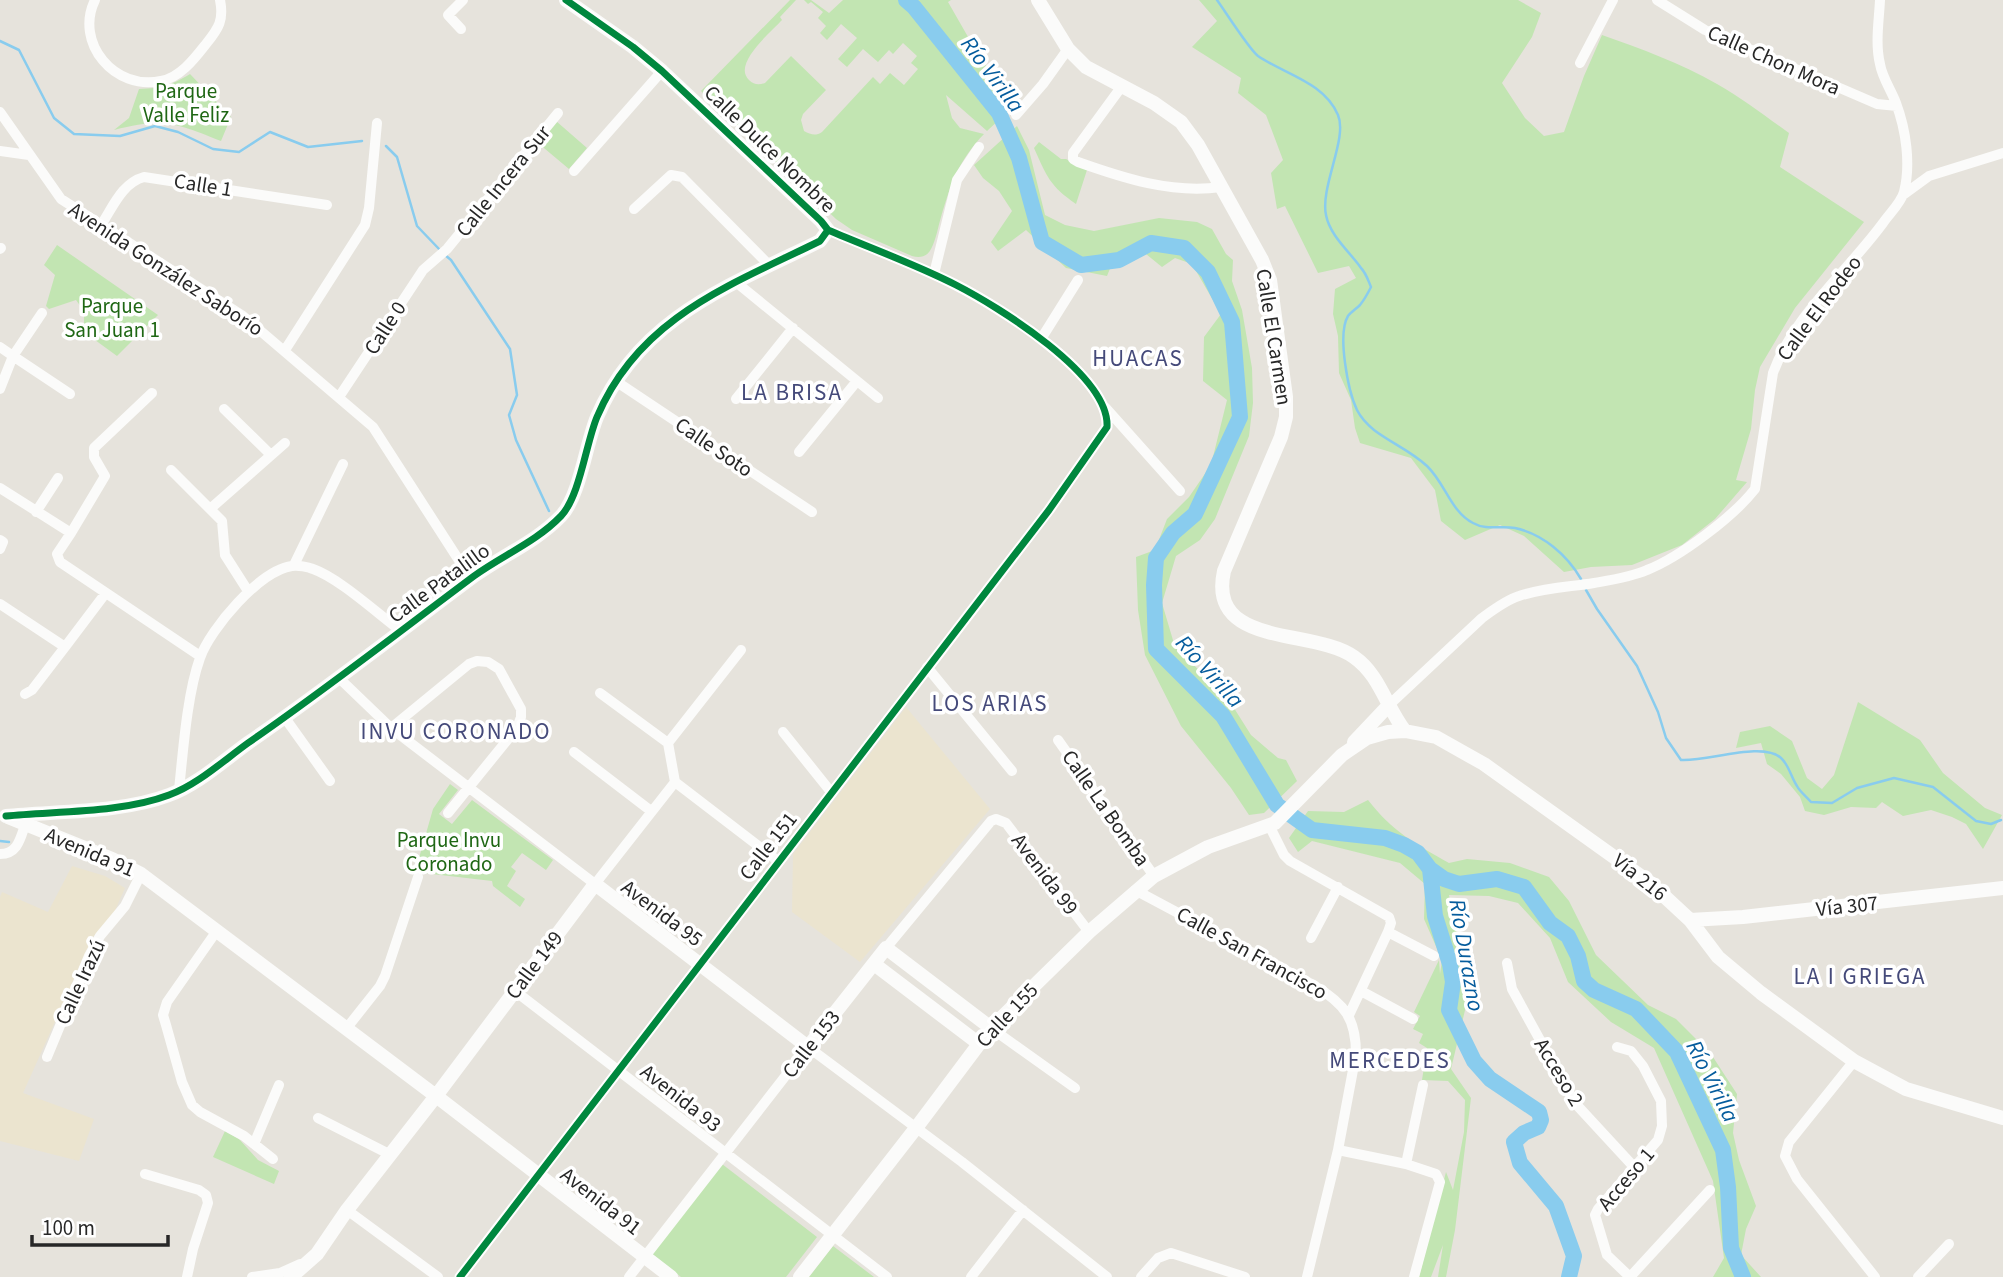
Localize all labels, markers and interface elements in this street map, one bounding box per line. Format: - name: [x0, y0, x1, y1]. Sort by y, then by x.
- street label: Calle Chon Mora: [1703, 17, 1845, 103]
- water label: Río Virilla: [953, 29, 1032, 120]
- park label: Parque Valle Feliz: [143, 76, 229, 130]
- street label: Calle Dulce Nombre: [697, 78, 843, 220]
- street label: Calle Incera Sur: [449, 118, 558, 243]
- street label: Calle 1: [172, 166, 234, 204]
- street label: Avenida González Saborío: [63, 195, 269, 343]
- street label: Calle El Rodeo: [1769, 249, 1869, 367]
- street label: Calle El Carmen: [1248, 267, 1300, 407]
- park label: Parque San Juan 1: [64, 291, 160, 345]
- street label: Calle 0: [357, 295, 413, 361]
- district label: HUACAS: [1092, 342, 1184, 375]
- district label: LA BRISA: [741, 376, 843, 409]
- street label: Calle Soto: [669, 410, 759, 484]
- street label: Calle Patalillo: [382, 536, 496, 630]
- water label: Río Virilla: [1168, 627, 1252, 715]
- district label: LOS ARIAS: [931, 687, 1049, 720]
- district label: INVU CORONADO: [361, 715, 551, 748]
- street label: Calle La Bomba: [1055, 744, 1157, 872]
- street label: Calle 151: [732, 806, 804, 886]
- street label: Avenida 91: [40, 820, 140, 884]
- park label: Parque Invu Coronado: [397, 825, 501, 879]
- street label: Avenida 99: [1004, 827, 1086, 921]
- street label: Vía 216: [1606, 846, 1674, 908]
- street label: Avenida 95: [615, 872, 709, 954]
- street label: Vía 307: [1814, 888, 1880, 924]
- water label: Río Durazno: [1440, 896, 1493, 1014]
- street label: Calle San Francisco: [1171, 899, 1333, 1007]
- street label: Calle 149: [498, 924, 570, 1006]
- street label: Calle Irazú: [47, 934, 113, 1030]
- district label: LA I GRIEGA: [1793, 960, 1927, 993]
- street label: Calle 155: [969, 976, 1045, 1054]
- street label: Calle 153: [775, 1004, 847, 1084]
- street label: Acceso 2: [1527, 1032, 1591, 1112]
- water label: Río Virilla: [1678, 1034, 1747, 1128]
- district label: MERCEDES: [1329, 1044, 1451, 1077]
- street label: Avenida 93: [634, 1057, 728, 1139]
- street label: Acceso 1: [1590, 1141, 1662, 1217]
- street label: Avenida 91: [554, 1160, 648, 1242]
- scale bar: [32, 1204, 168, 1248]
- text: 100 m: [42, 1213, 95, 1243]

